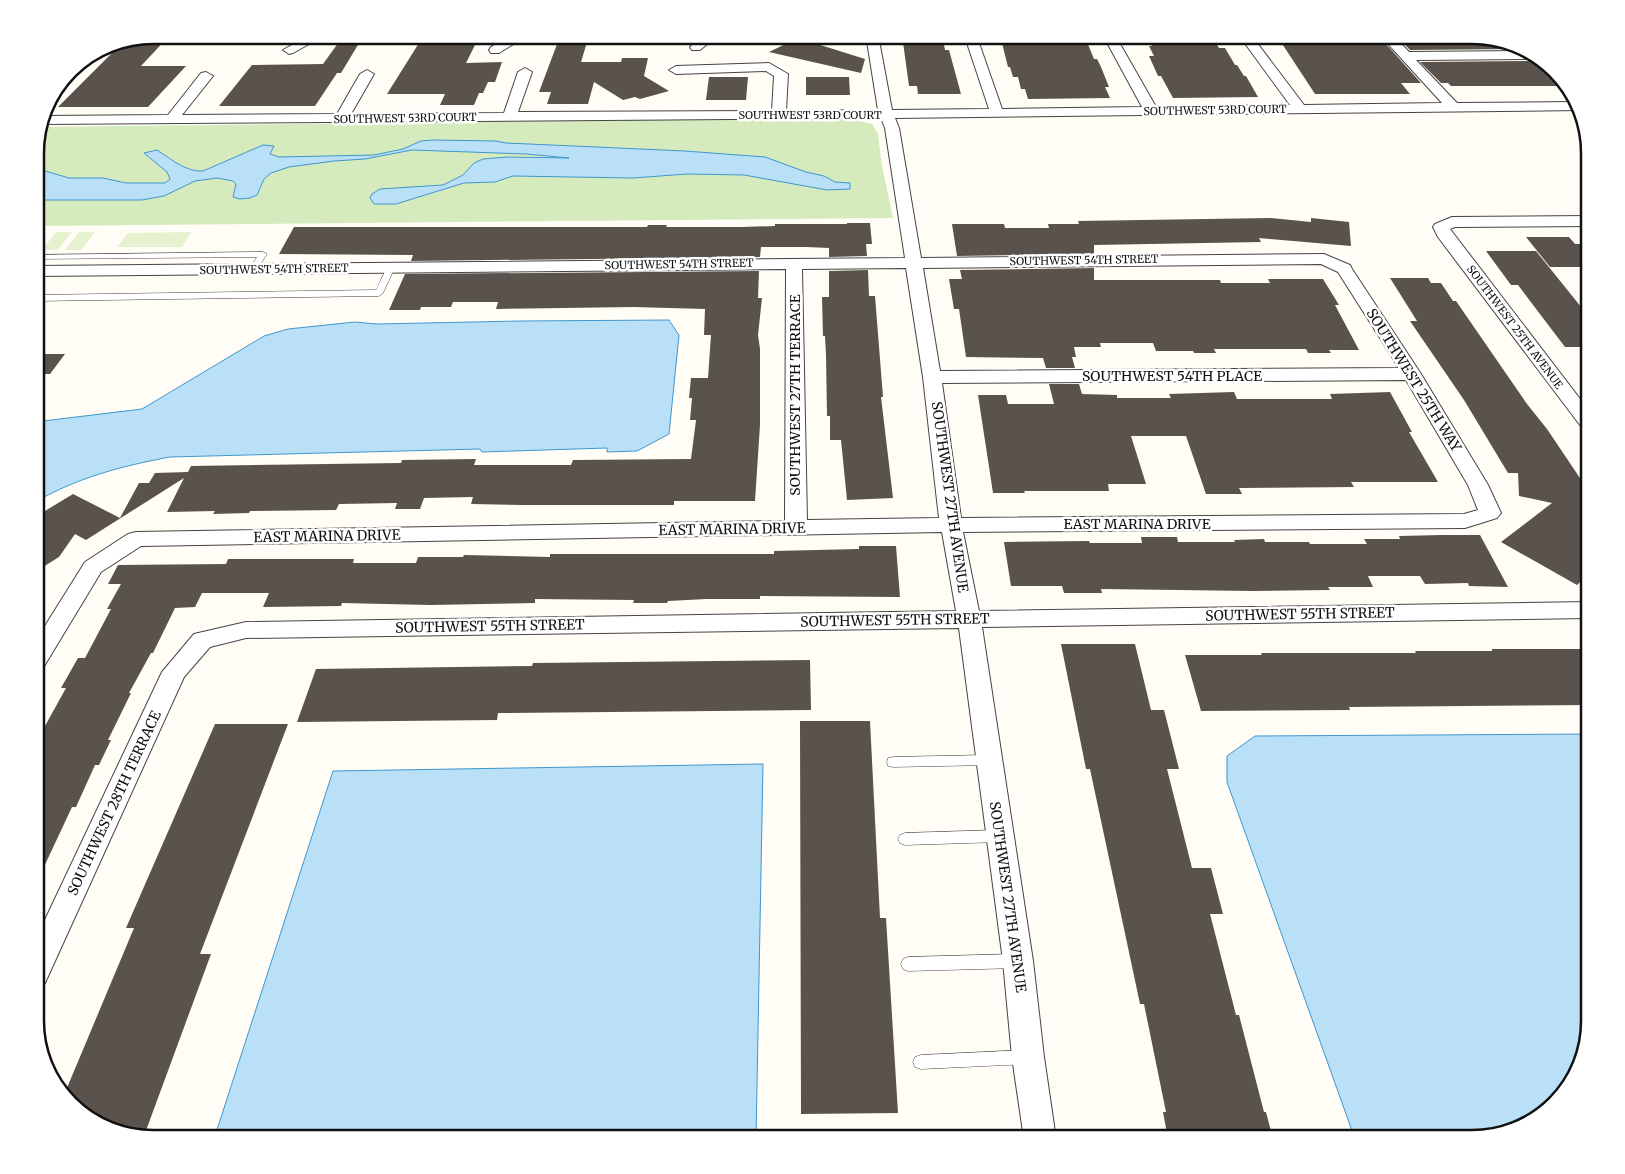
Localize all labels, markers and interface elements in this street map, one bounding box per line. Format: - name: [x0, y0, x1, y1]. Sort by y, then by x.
- street label: SOUTHWEST 53RD COURT: [1143, 102, 1287, 118]
- street label: SOUTHWEST 53RD COURT: [738, 108, 882, 122]
- street label: SOUTHWEST 53RD COURT: [333, 110, 477, 126]
- street label: SOUTHWEST 54TH STREET: [1009, 252, 1159, 268]
- street label: SOUTHWEST 54TH STREET: [604, 256, 754, 272]
- street label: SOUTHWEST 54TH STREET: [199, 261, 349, 277]
- street label: SOUTHWEST 25TH AVENUE: [1464, 262, 1566, 392]
- street label: SOUTHWEST 27TH TERRACE: [786, 294, 804, 496]
- street label: SOUTHWEST 25TH WAY: [1363, 305, 1466, 456]
- street label: SOUTHWEST 54TH PLACE: [1082, 367, 1262, 385]
- street label: SOUTHWEST 27TH AVENUE: [928, 400, 972, 594]
- street label: EAST MARINA DRIVE: [1063, 515, 1211, 533]
- street label: EAST MARINA DRIVE: [658, 519, 806, 539]
- street label: EAST MARINA DRIVE: [253, 526, 401, 546]
- street label: SOUTHWEST 55TH STREET: [1205, 603, 1395, 625]
- street label: SOUTHWEST 55TH STREET: [800, 609, 990, 631]
- street label: SOUTHWEST 55TH STREET: [395, 615, 585, 637]
- street label: SOUTHWEST 28TH TERRACE: [63, 708, 165, 898]
- street label: SOUTHWEST 27TH AVENUE: [986, 800, 1030, 994]

